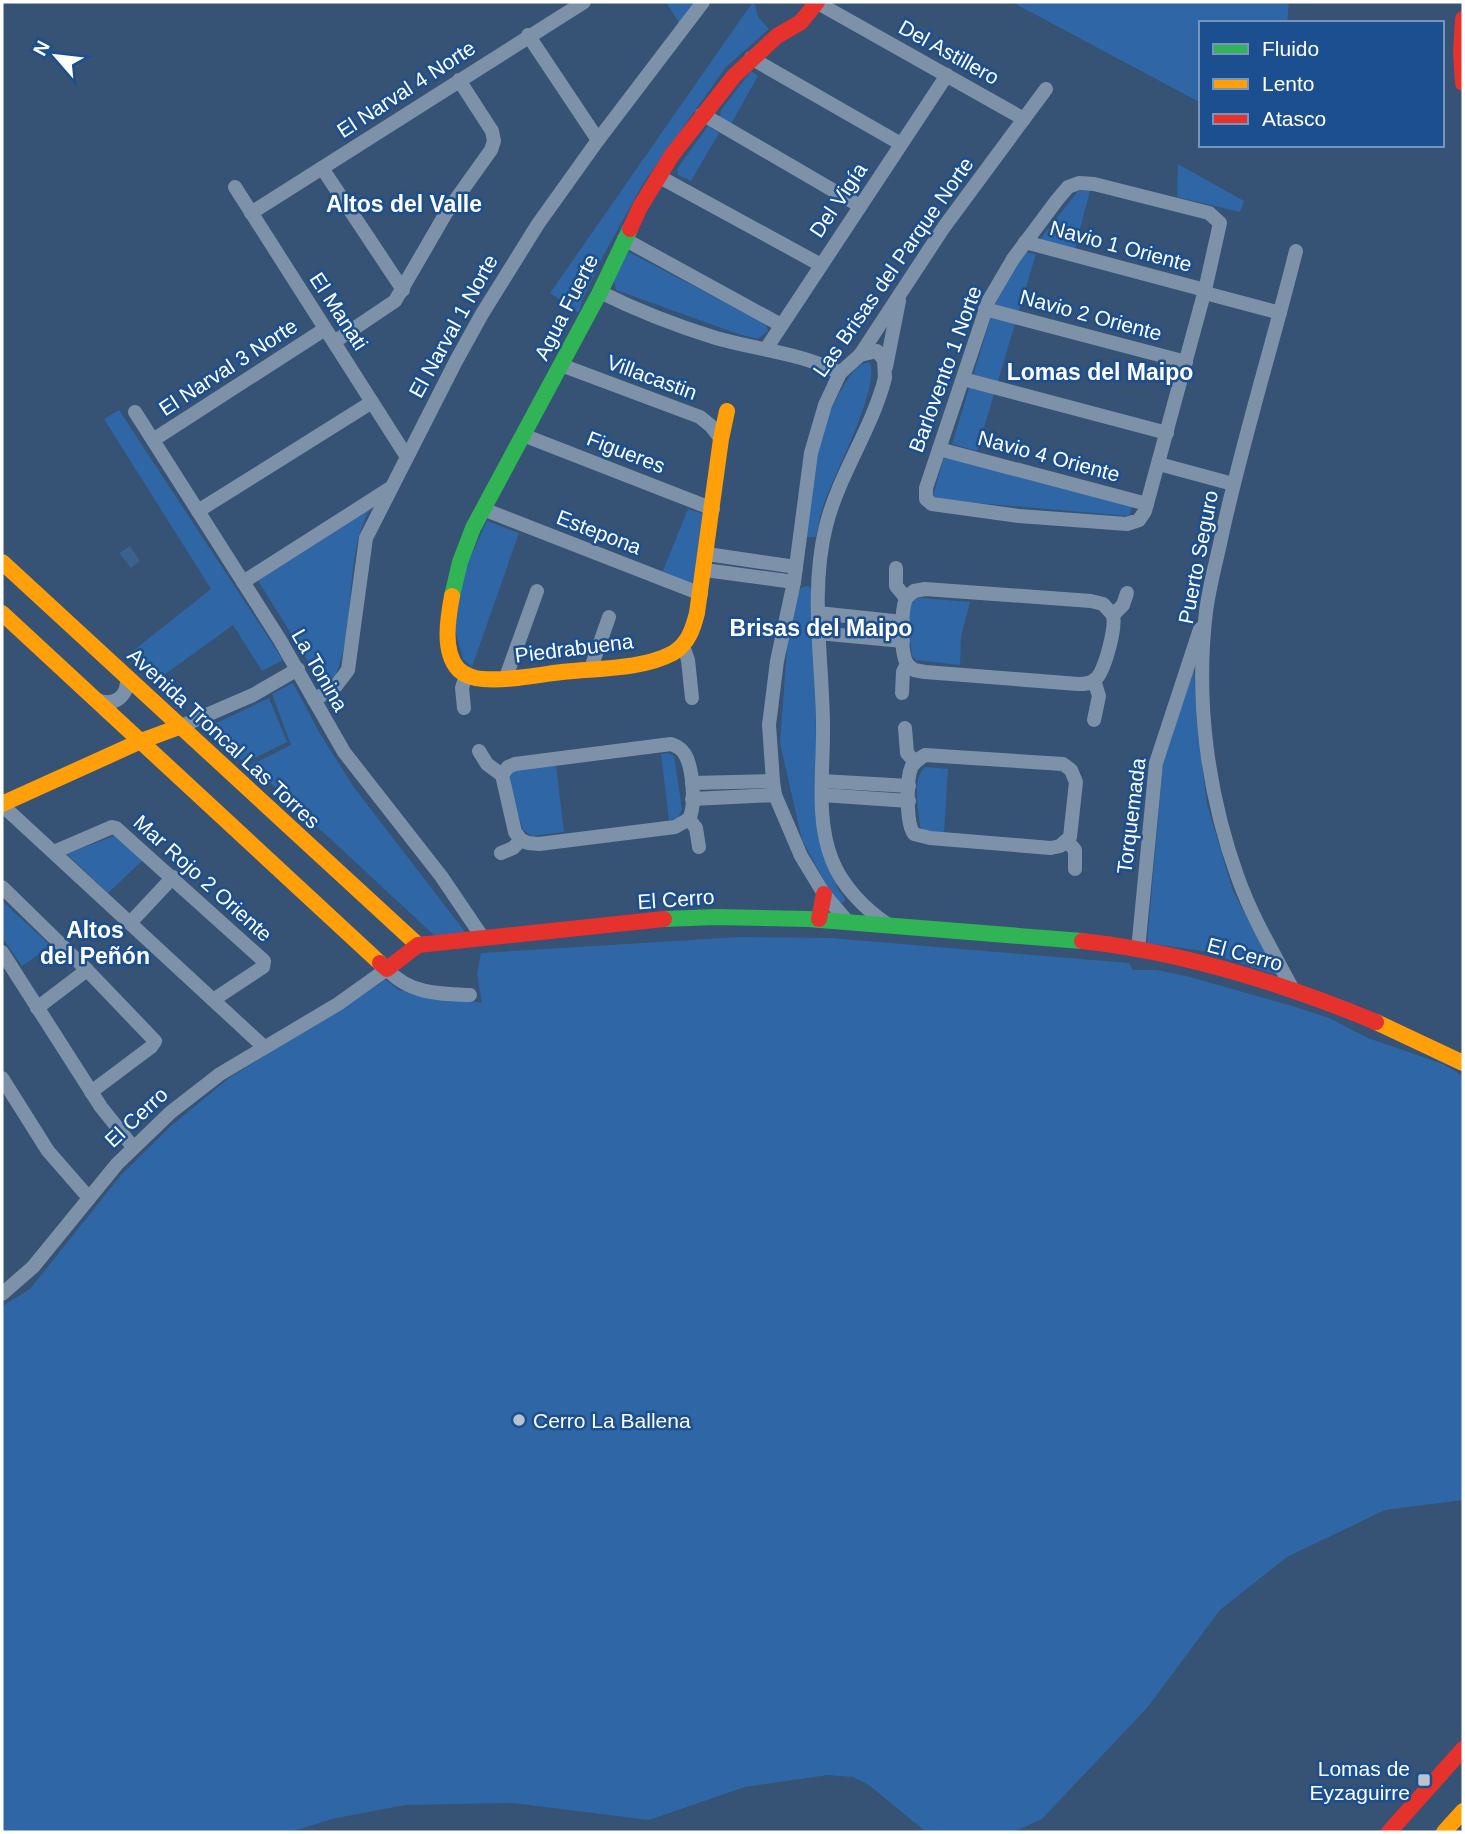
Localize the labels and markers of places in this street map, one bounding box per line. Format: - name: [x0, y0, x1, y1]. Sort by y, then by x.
- place label: Cerro La Ballena: [533, 1409, 691, 1432]
- marker: Cerro La Ballena: [511, 1412, 527, 1428]
- place label: Lomas de Eyzaguirre: [1310, 1757, 1410, 1804]
- marker: Lomas de Eyzaguirre: [1416, 1772, 1432, 1788]

